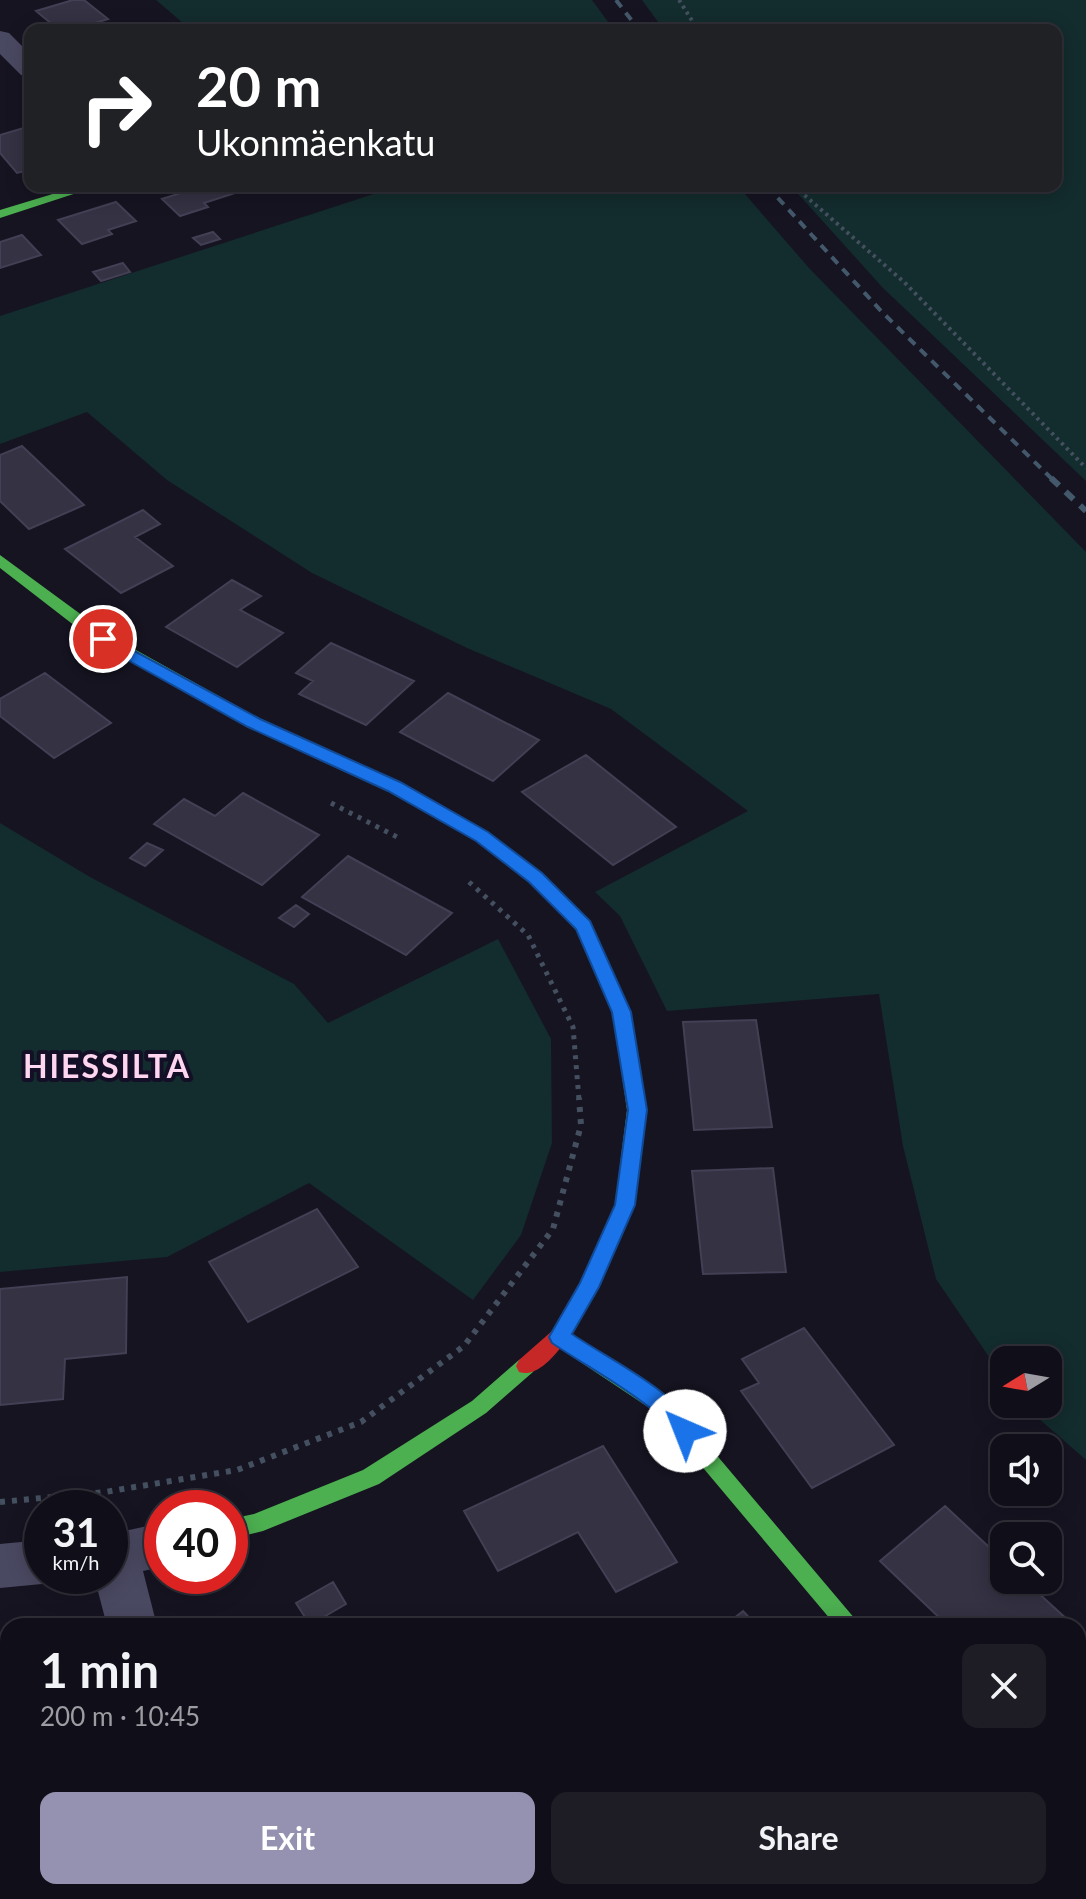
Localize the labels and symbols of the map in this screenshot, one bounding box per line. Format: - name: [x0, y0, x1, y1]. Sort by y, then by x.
- pin: [69, 605, 137, 673]
- district label: HIESSILTA: [23, 1046, 191, 1085]
- north arrow: [990, 1346, 1062, 1418]
- position arrow: [643, 1389, 727, 1473]
- speed limit sign: 40: [144, 1490, 248, 1594]

